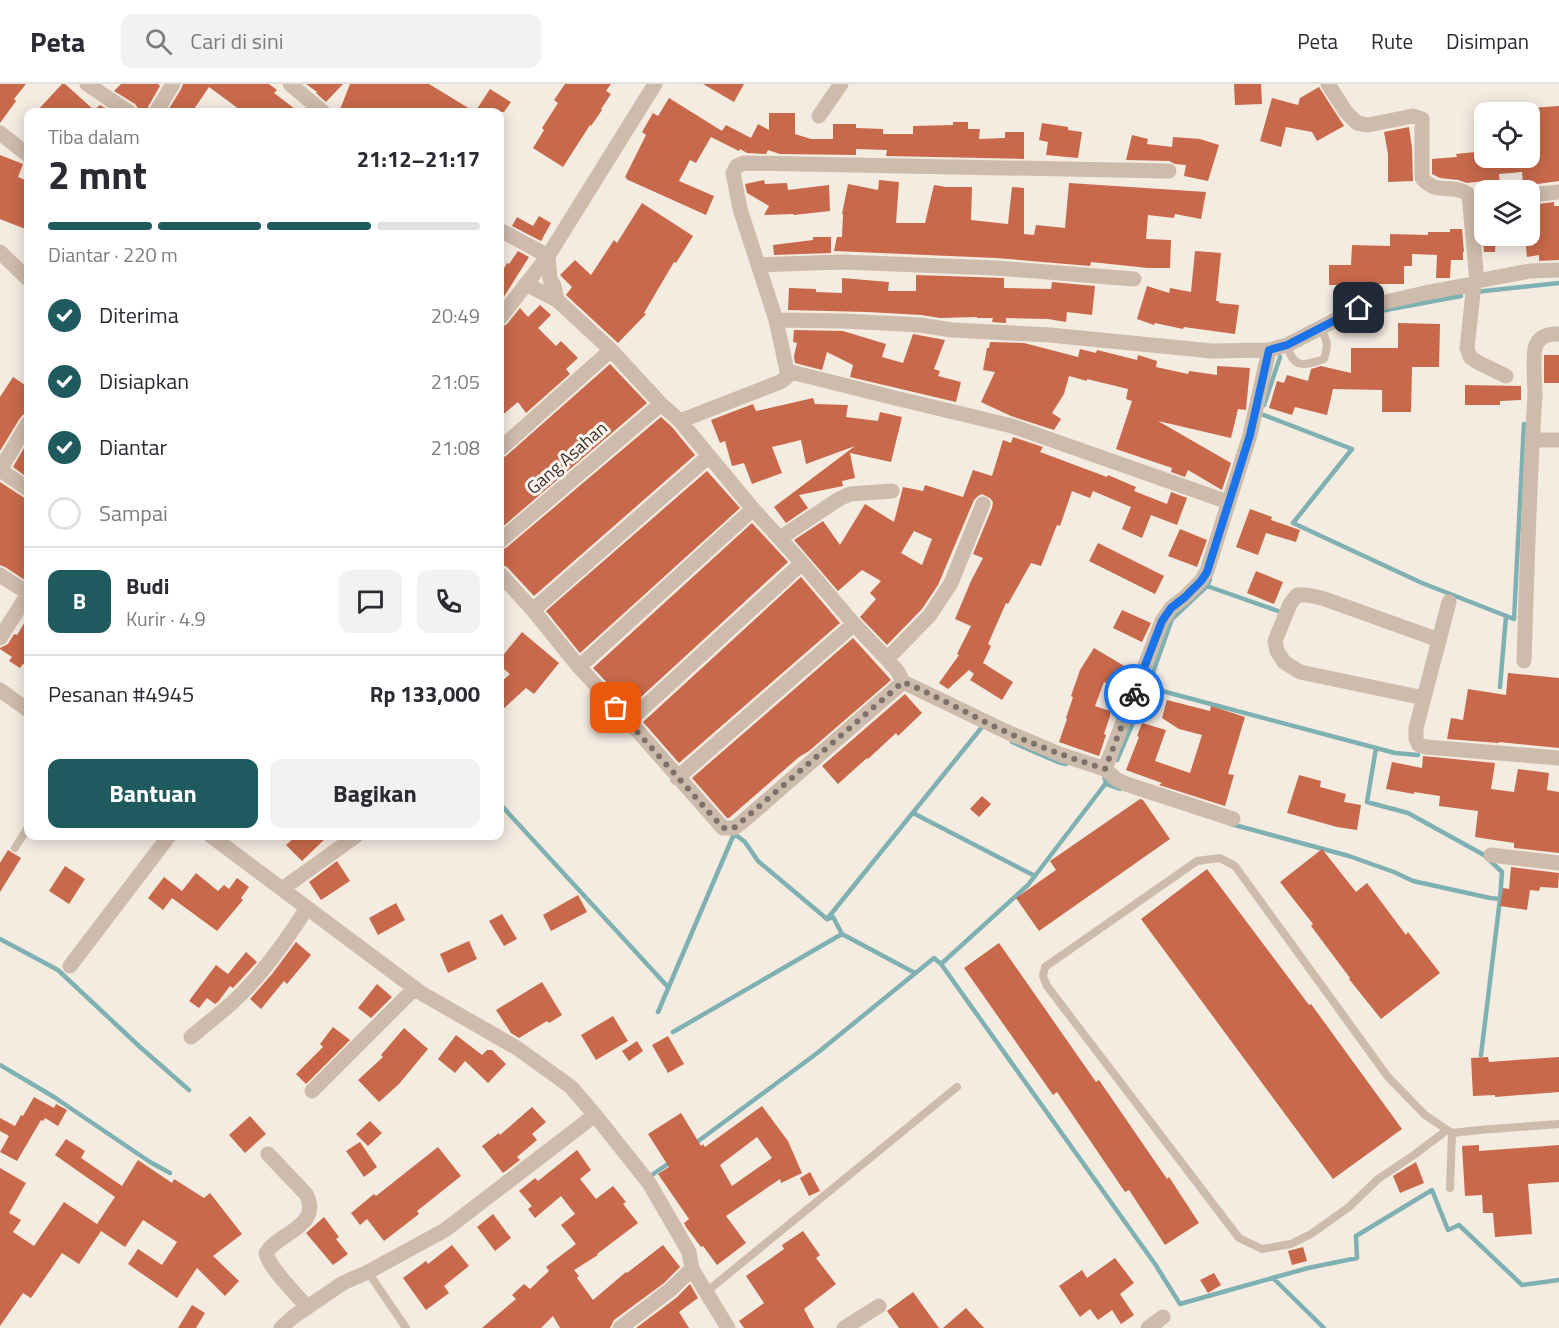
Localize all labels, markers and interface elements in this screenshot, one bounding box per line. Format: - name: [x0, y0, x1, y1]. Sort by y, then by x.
- search box: [121, 14, 541, 68]
- text: Peta: [30, 20, 85, 63]
- text: Cari di sini: [190, 24, 284, 58]
- icon: search: [142, 25, 175, 58]
- text: Peta: [1297, 25, 1338, 57]
- text: Rute: [1371, 25, 1413, 57]
- text: Disimpan: [1446, 25, 1529, 57]
- map controls: [1474, 102, 1540, 246]
- button: locate: [1474, 102, 1540, 168]
- text: Tiba dalam: [48, 121, 140, 152]
- text: 21:12–21:17: [357, 142, 480, 176]
- text: 2 mnt: [48, 145, 147, 204]
- button: layers: [1474, 180, 1540, 246]
- text: Diantar · 220 m: [48, 239, 178, 270]
- pin: [1333, 282, 1384, 333]
- icon: home: [1342, 291, 1375, 324]
- text: Diterima: [99, 298, 179, 332]
- icon: check: [48, 299, 81, 332]
- text: 20:49: [431, 300, 480, 331]
- text: Disiapkan: [99, 364, 189, 398]
- icon: check: [48, 365, 81, 398]
- text: 21:05: [431, 366, 480, 397]
- street label: Gang Asahan: [520, 415, 613, 500]
- text: Diantar: [99, 430, 167, 464]
- icon: check: [48, 431, 81, 464]
- text: 21:08: [431, 432, 480, 463]
- text: Sampai: [99, 496, 168, 530]
- text: Budi: [126, 569, 169, 603]
- button: chat: [339, 570, 402, 633]
- button: phone: [417, 570, 480, 633]
- text: B: [73, 584, 86, 618]
- text: Kurir · 4.9: [126, 603, 206, 634]
- courier: [1104, 664, 1164, 724]
- text: Pesanan #4945: [48, 677, 194, 711]
- text: Rp 133,000: [370, 677, 480, 711]
- icon: bike: [1118, 678, 1151, 711]
- pin: [590, 682, 641, 733]
- icon: bag: [599, 691, 632, 724]
- button: Bantuan: [48, 759, 258, 828]
- button: Bagikan: [270, 759, 480, 828]

